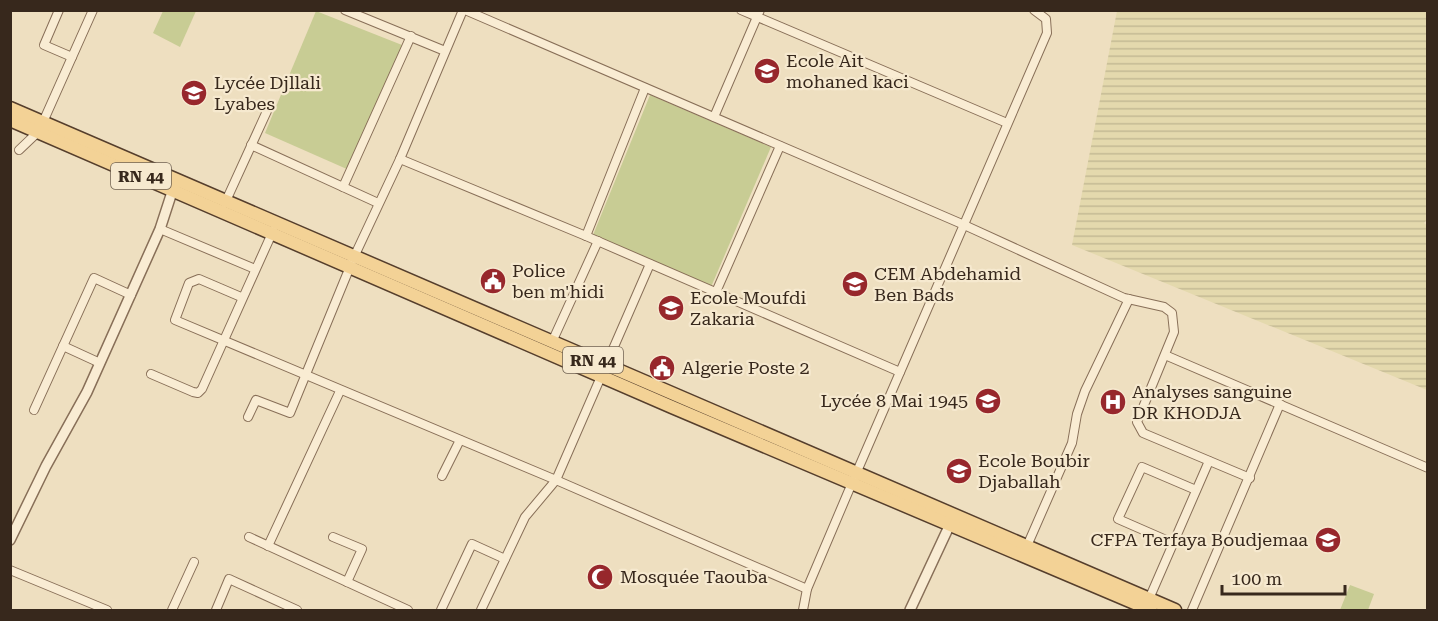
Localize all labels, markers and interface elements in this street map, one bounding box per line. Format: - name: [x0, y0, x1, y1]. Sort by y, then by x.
- place label: Ecole Ait mohaned kaci: [786, 50, 909, 92]
- school or university icon: Ecole Ait mohaned kaci: [752, 56, 782, 86]
- place label: Lycée Djllali Lyabes: [214, 72, 321, 114]
- school or university icon: Lycée Djllali Lyabes: [179, 78, 209, 108]
- road number: RN 44: [111, 163, 171, 189]
- place label: Police ben m'hidi: [512, 260, 604, 302]
- place label: CEM Abdehamid Ben Bads: [874, 263, 1021, 305]
- public building icon: Police ben m'hidi: [478, 266, 508, 296]
- school or university icon: CEM Abdehamid Ben Bads: [840, 269, 870, 299]
- place label: Ecole Moufdi Zakaria: [690, 287, 806, 329]
- school or university icon: Ecole Moufdi Zakaria: [656, 293, 686, 323]
- road number: RN 44: [563, 347, 623, 373]
- public building icon: Algerie Poste 2: [647, 353, 677, 383]
- place label: Algerie Poste 2: [682, 357, 809, 378]
- place label: Analyses sanguine DR KHODJA: [1132, 381, 1292, 423]
- school or university icon: Lycée 8 Mai 1945: [973, 386, 1003, 416]
- hospital icon: Analyses sanguine DR KHODJA: [1098, 387, 1128, 417]
- place label: Lycée 8 Mai 1945: [820, 390, 968, 411]
- place label: Ecole Boubir Djaballah: [978, 450, 1090, 492]
- school or university icon: Ecole Boubir Djaballah: [944, 456, 974, 486]
- school or university icon: CFPA Terfaya Boudjemaa: [1313, 525, 1343, 555]
- place label: CFPA Terfaya Boudjemaa: [1091, 529, 1308, 550]
- scale bar: [1222, 558, 1345, 596]
- mosque icon: Mosquée Taouba: [585, 562, 615, 592]
- place label: Mosquée Taouba: [620, 566, 768, 587]
- text: 100 m: [1231, 568, 1282, 589]

